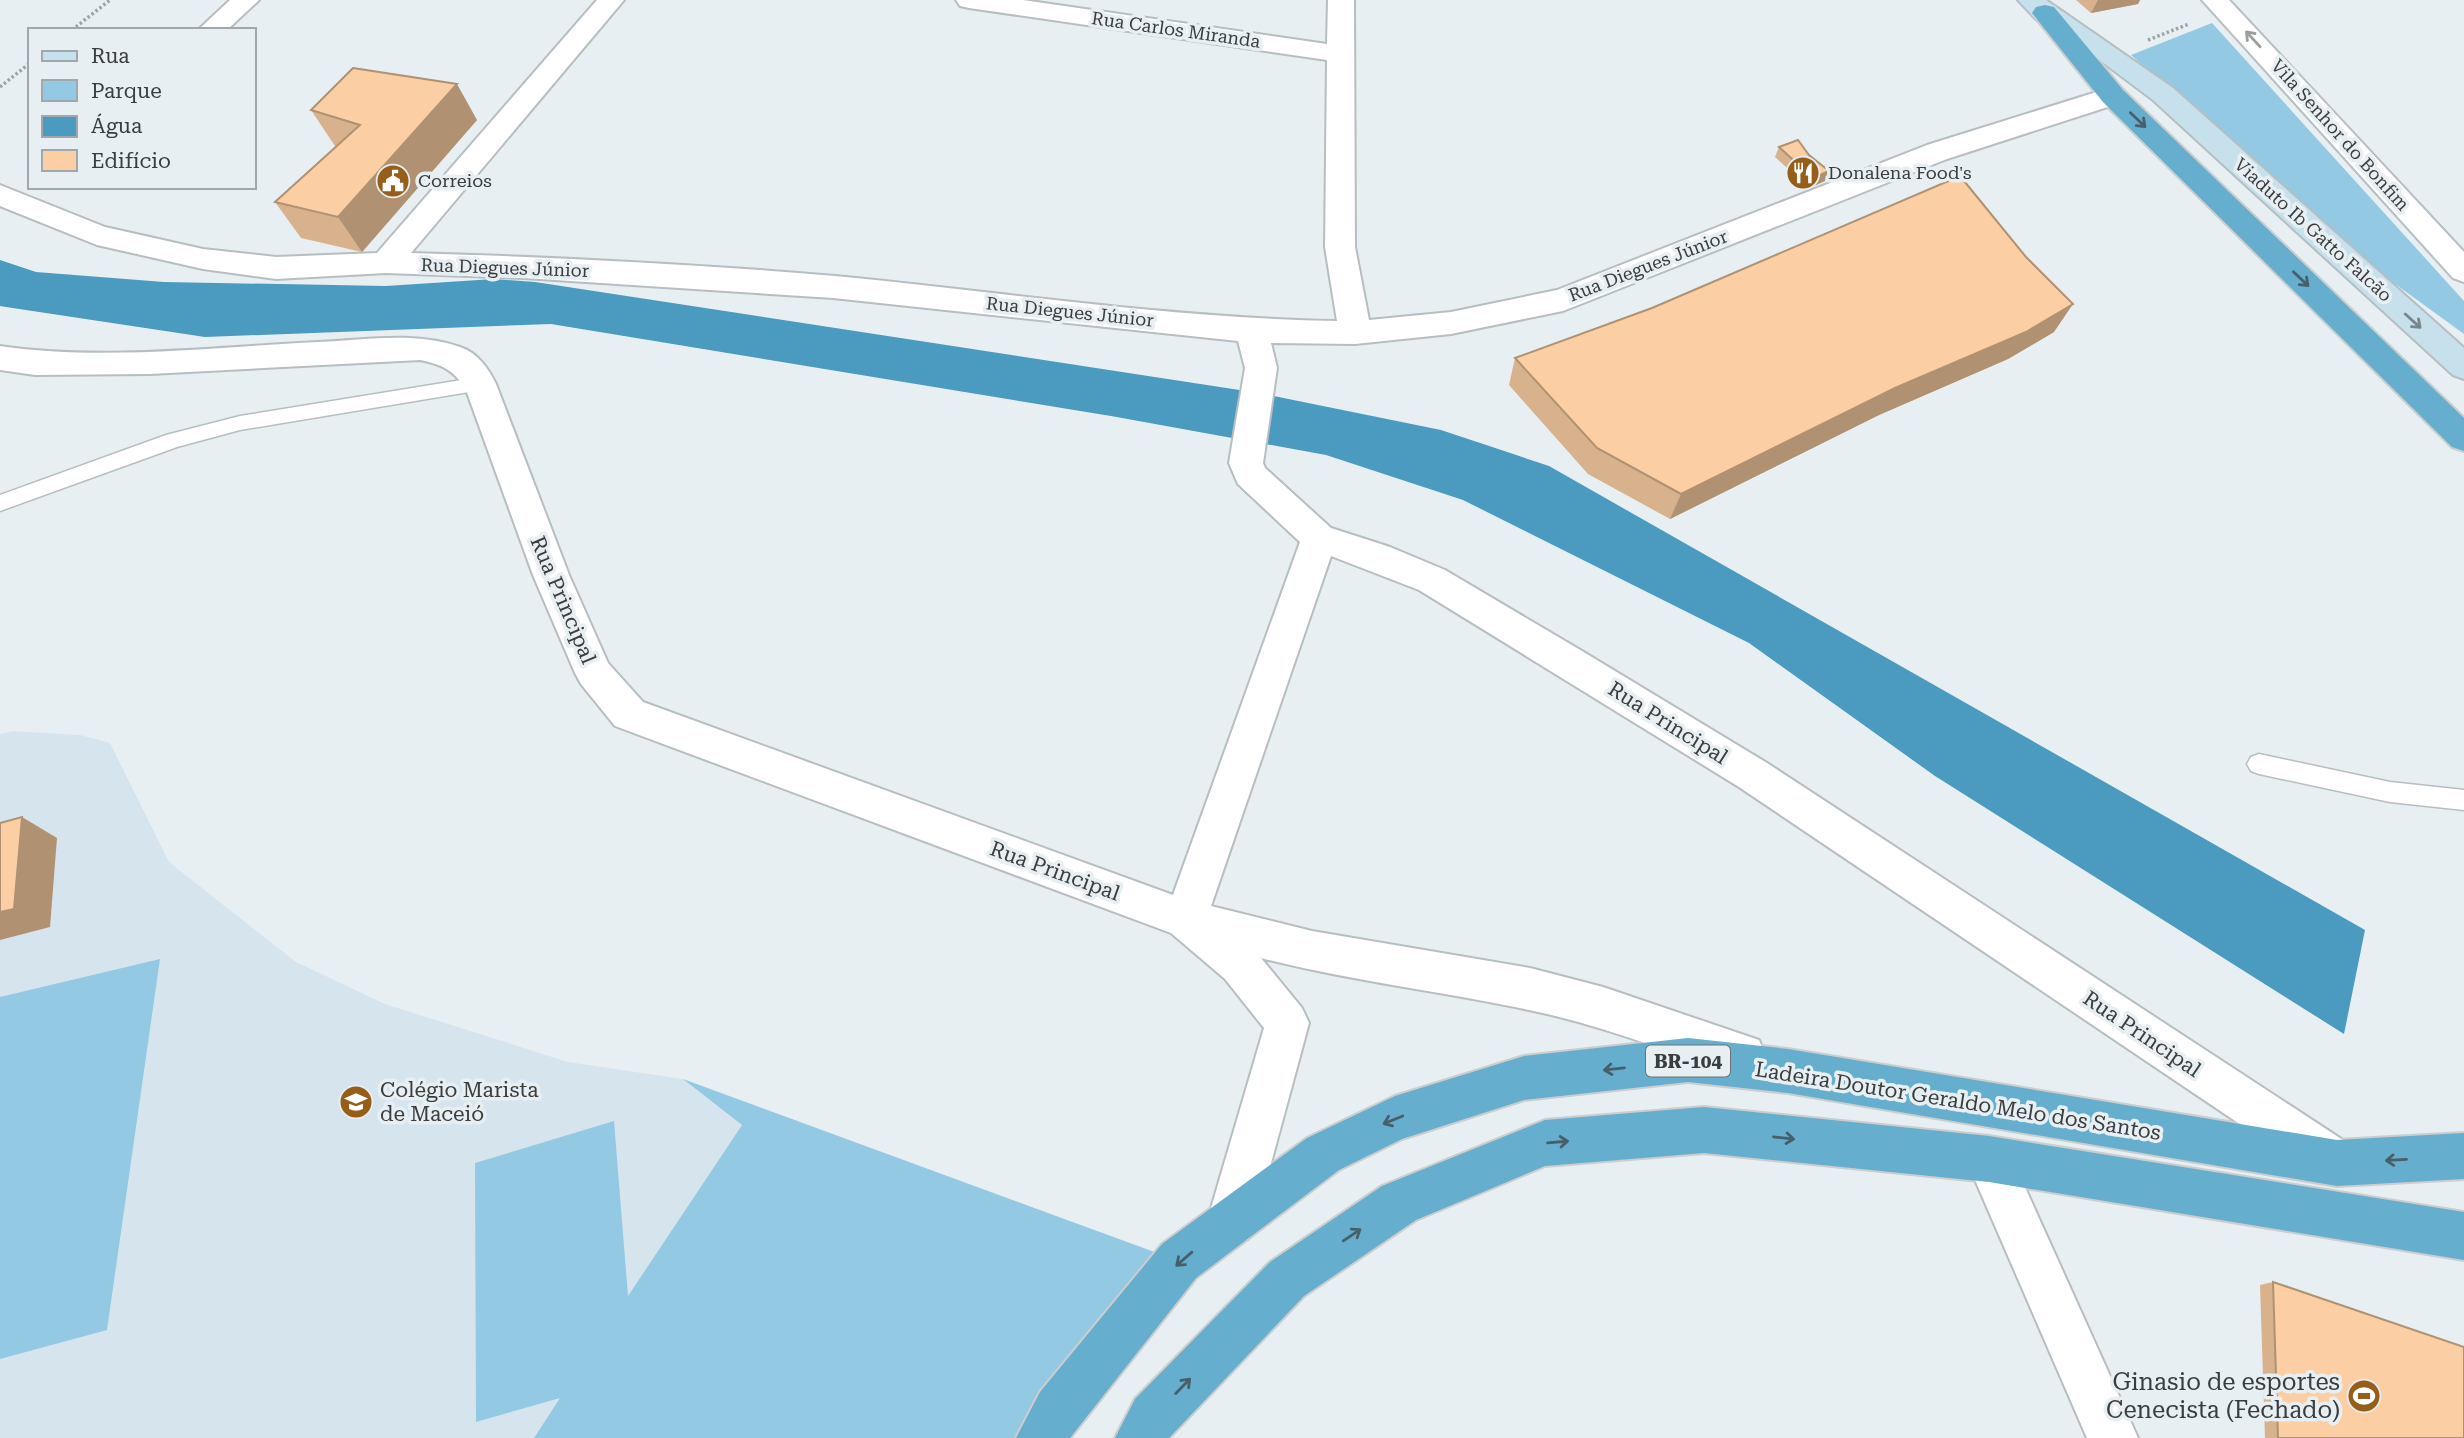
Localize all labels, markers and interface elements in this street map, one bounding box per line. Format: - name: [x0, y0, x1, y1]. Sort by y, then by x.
- street label: Rua Carlos Miranda: [1090, 7, 1262, 52]
- legend: [28, 28, 256, 189]
- one-way arrow: [2245, 31, 2262, 48]
- text: Rua: [91, 44, 130, 68]
- street label: Vila Senhor do Bonfim: [2267, 55, 2414, 215]
- text: Parque: [91, 79, 162, 103]
- one-way arrow: [2129, 112, 2146, 129]
- text: Água: [91, 113, 143, 138]
- text: Edifício: [91, 149, 171, 173]
- street label: Viaduto Ib Gatto Falcão: [2230, 153, 2396, 306]
- restaurant icon: Donalena Food's: [1784, 154, 1822, 192]
- public building icon: Correios: [374, 162, 412, 200]
- place label: Donalena Food's: [1828, 162, 1971, 183]
- place label: Correios: [418, 170, 492, 191]
- street label: Rua Diegues Júnior: [1565, 226, 1730, 306]
- street label: Rua Diegues Júnior: [420, 254, 590, 281]
- one-way arrow: [2292, 270, 2309, 287]
- street label: Rua Diegues Júnior: [985, 292, 1155, 331]
- one-way arrow: [2404, 313, 2422, 329]
- street label: Rua Principal: [525, 533, 601, 668]
- street label: Rua Principal: [1604, 677, 1733, 770]
- street label: Rua Principal: [987, 836, 1124, 906]
- street label: Rua Principal: [2079, 986, 2206, 1082]
- road number: BR-104: [1646, 1046, 1730, 1077]
- street label: Ladeira Doutor Geraldo Melo dos Santos: [1754, 1057, 2163, 1145]
- one-way arrow: [1603, 1062, 1625, 1075]
- place label: Colégio Marista de Maceió: [380, 1078, 539, 1126]
- school or university icon: Colégio Marista de Maceió: [337, 1083, 375, 1121]
- one-way arrow: [1383, 1115, 1405, 1128]
- one-way arrow: [1772, 1132, 1795, 1145]
- one-way arrow: [1546, 1135, 1568, 1148]
- one-way arrow: [2385, 1154, 2408, 1167]
- one-way arrow: [1342, 1228, 1361, 1242]
- one-way arrow: [1175, 1251, 1193, 1267]
- place label: Ginasio de esportes Cenecista (Fechado): [2106, 1368, 2340, 1424]
- sports icon: Ginasio de esportes Cenecista (Fechado): [2345, 1377, 2383, 1415]
- one-way arrow: [1175, 1378, 1192, 1395]

